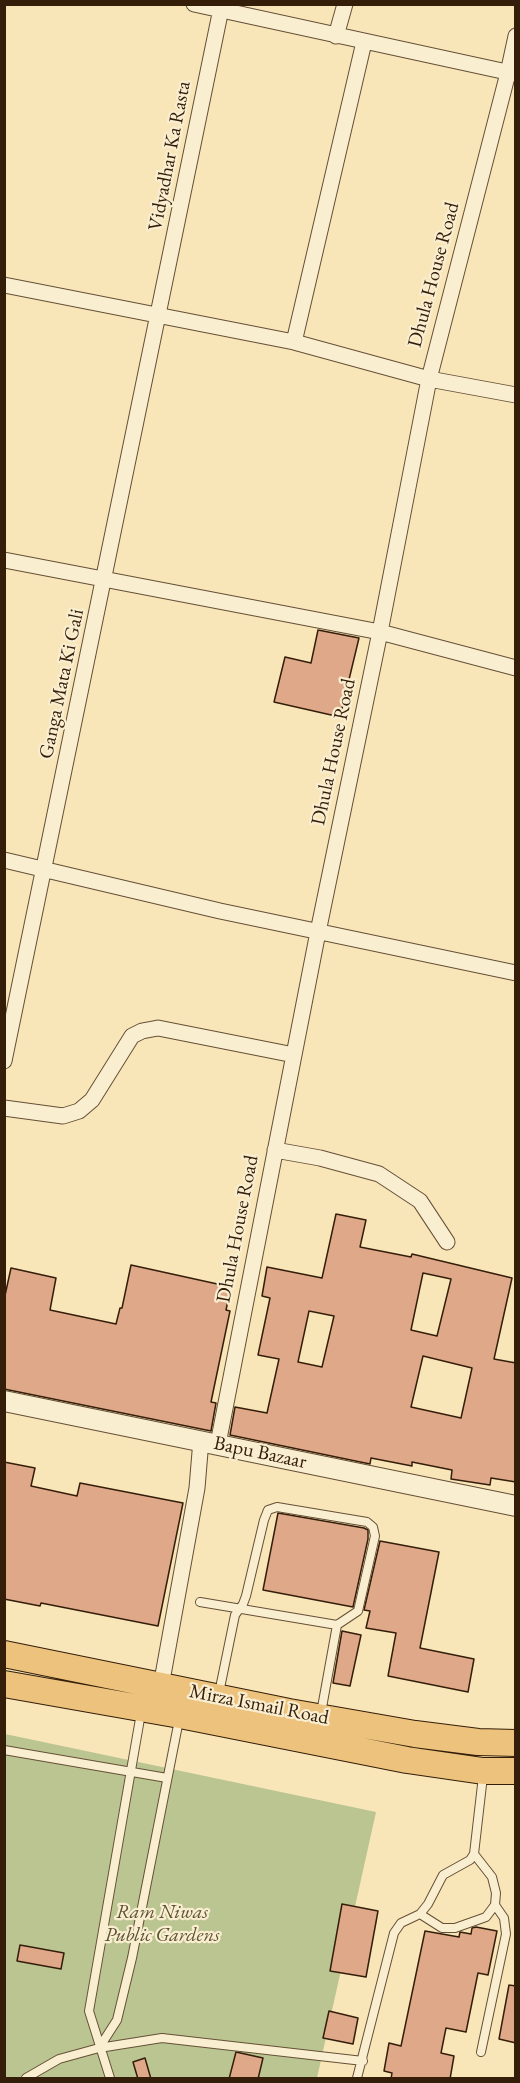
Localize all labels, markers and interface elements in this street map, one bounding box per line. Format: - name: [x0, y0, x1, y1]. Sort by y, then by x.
- street label: Vidyadhar Ka Rasta: [144, 79, 196, 233]
- street label: Dhula House Road: [403, 200, 465, 350]
- street label: Ganga Mata Ki Gali: [34, 607, 90, 761]
- street label: Dhula House Road: [307, 676, 361, 828]
- street label: Dhula House Road: [212, 1153, 264, 1305]
- street label: Bapu Bazaar: [211, 1431, 309, 1475]
- street label: Mirza Ismail Road: [187, 1680, 331, 1730]
- park label: Ram Niwas Public Gardens: [105, 1901, 219, 1948]

